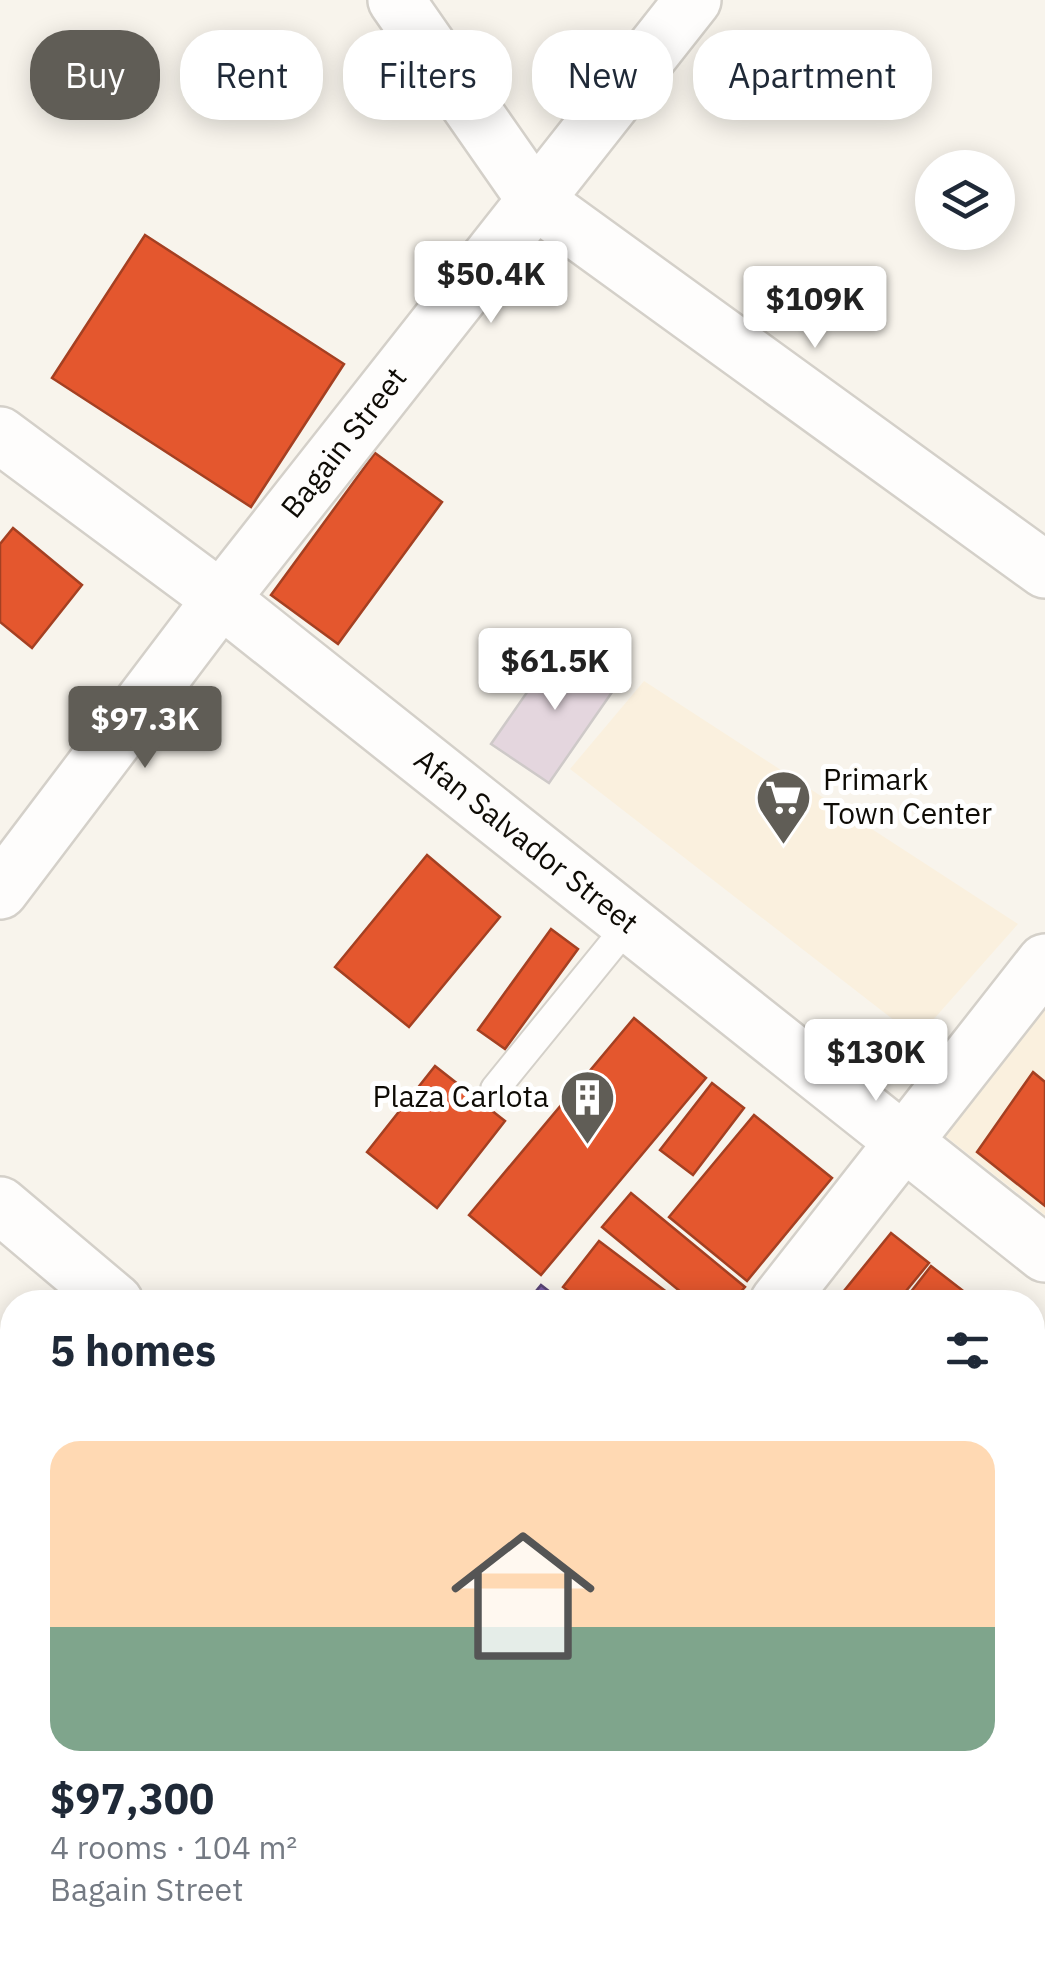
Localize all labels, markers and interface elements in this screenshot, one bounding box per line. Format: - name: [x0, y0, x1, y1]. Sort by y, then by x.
- chip: Buy: [30, 30, 160, 120]
- chip: Rent: [180, 30, 323, 120]
- chip: Filters: [343, 30, 512, 120]
- chip: New: [532, 30, 673, 120]
- chip: Apartment: [693, 30, 932, 120]
- map controls: [915, 150, 1015, 250]
- button: layers: [915, 150, 1015, 250]
- pin: $50.4K: [410, 241, 572, 326]
- text: $50.4K: [436, 252, 546, 294]
- pin: $109K: [745, 266, 885, 351]
- text: $109K: [765, 277, 865, 319]
- street label: Bagain Street: [271, 359, 414, 525]
- pin: $61.5K: [474, 628, 636, 713]
- text: $61.5K: [500, 639, 610, 681]
- pin: $97.3K: [64, 686, 226, 771]
- text: $97.3K: [90, 697, 200, 739]
- street label: Afan Salvador Street: [407, 739, 647, 941]
- place label: Primark Town Center: [823, 759, 992, 832]
- supermarket icon: Primark Town Center: [754, 767, 814, 846]
- pin: $130K: [806, 1019, 946, 1104]
- text: $130K: [826, 1030, 926, 1072]
- building icon: Plaza Carlota: [558, 1067, 618, 1146]
- place label: Plaza Carlota: [372, 1076, 549, 1115]
- text: 5 homes: [50, 1323, 216, 1378]
- icon: filters: [940, 1323, 995, 1378]
- icon: home: [433, 1506, 613, 1686]
- text: $97,300: [50, 1771, 214, 1826]
- text: 4 rooms · 104 m²: [50, 1826, 297, 1868]
- text: Bagain Street: [50, 1868, 243, 1910]

